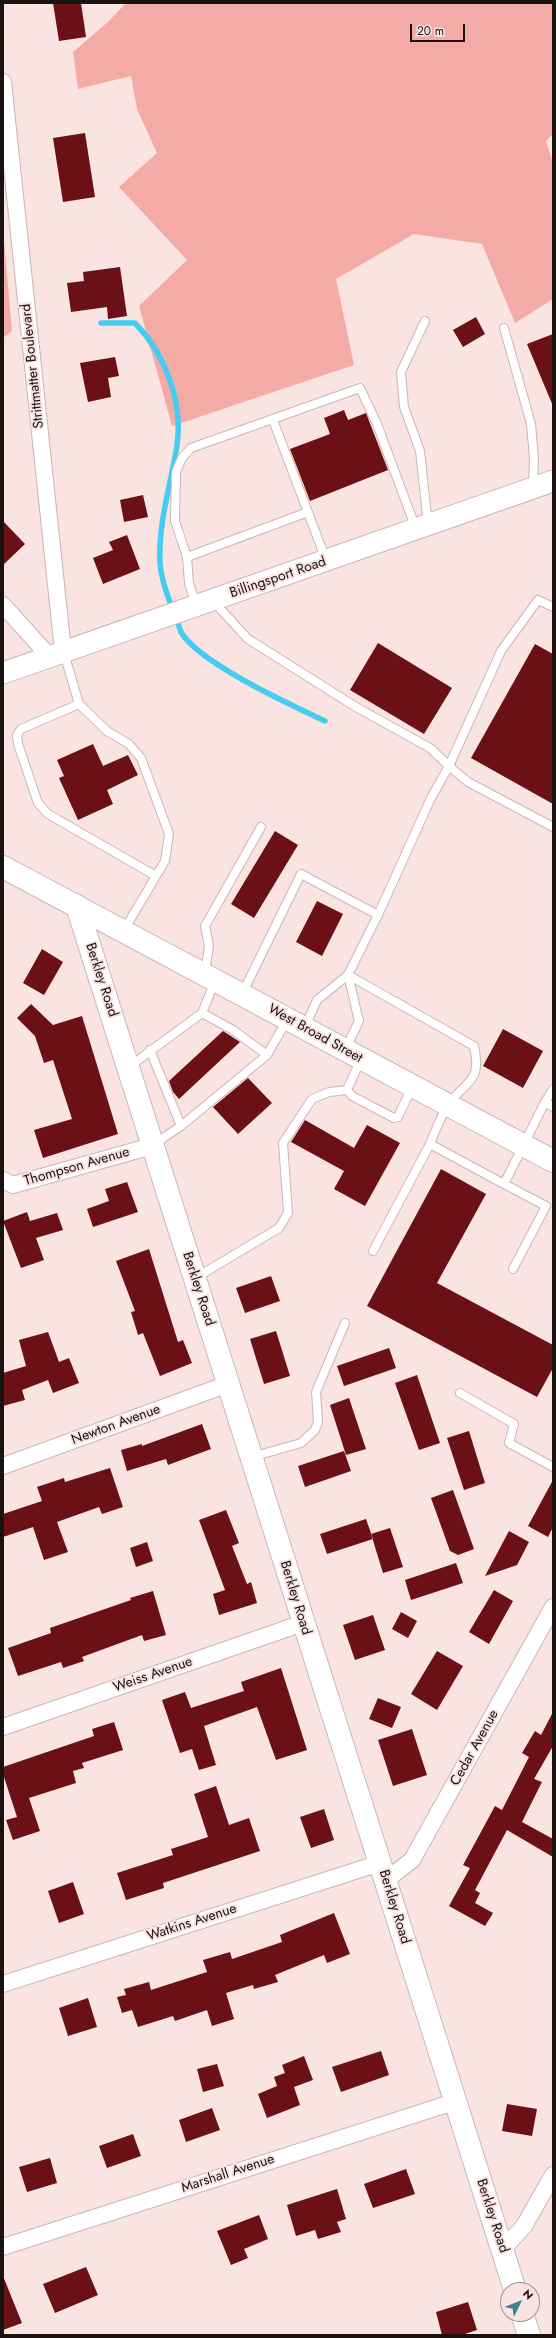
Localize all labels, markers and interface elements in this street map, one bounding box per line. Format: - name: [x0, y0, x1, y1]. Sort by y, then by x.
- scale bar: [412, 16, 467, 42]
- text: 20 m: [417, 22, 444, 40]
- street label: Strittmatter Boulevard: [18, 303, 48, 429]
- street label: Billingsport Road: [228, 554, 328, 602]
- street label: Berkley Road: [81, 941, 121, 1019]
- street label: West Broad Street: [265, 1001, 365, 1067]
- street label: Thompson Avenue: [22, 1144, 132, 1190]
- street label: Berkley Road: [178, 1250, 218, 1328]
- street label: Newton Avenue: [69, 1401, 163, 1449]
- street label: Berkley Road: [276, 1559, 314, 1637]
- street label: Weiss Avenue: [111, 1654, 195, 1696]
- street label: Cedar Avenue: [447, 1707, 503, 1789]
- street label: Berkley Road: [375, 1868, 413, 1946]
- street label: Watkins Avenue: [145, 1901, 239, 1945]
- street label: Marshall Avenue: [179, 2151, 277, 2197]
- street label: Berkley Road: [472, 2177, 512, 2255]
- north arrow: [500, 2282, 540, 2322]
- text: N: [519, 2286, 537, 2303]

